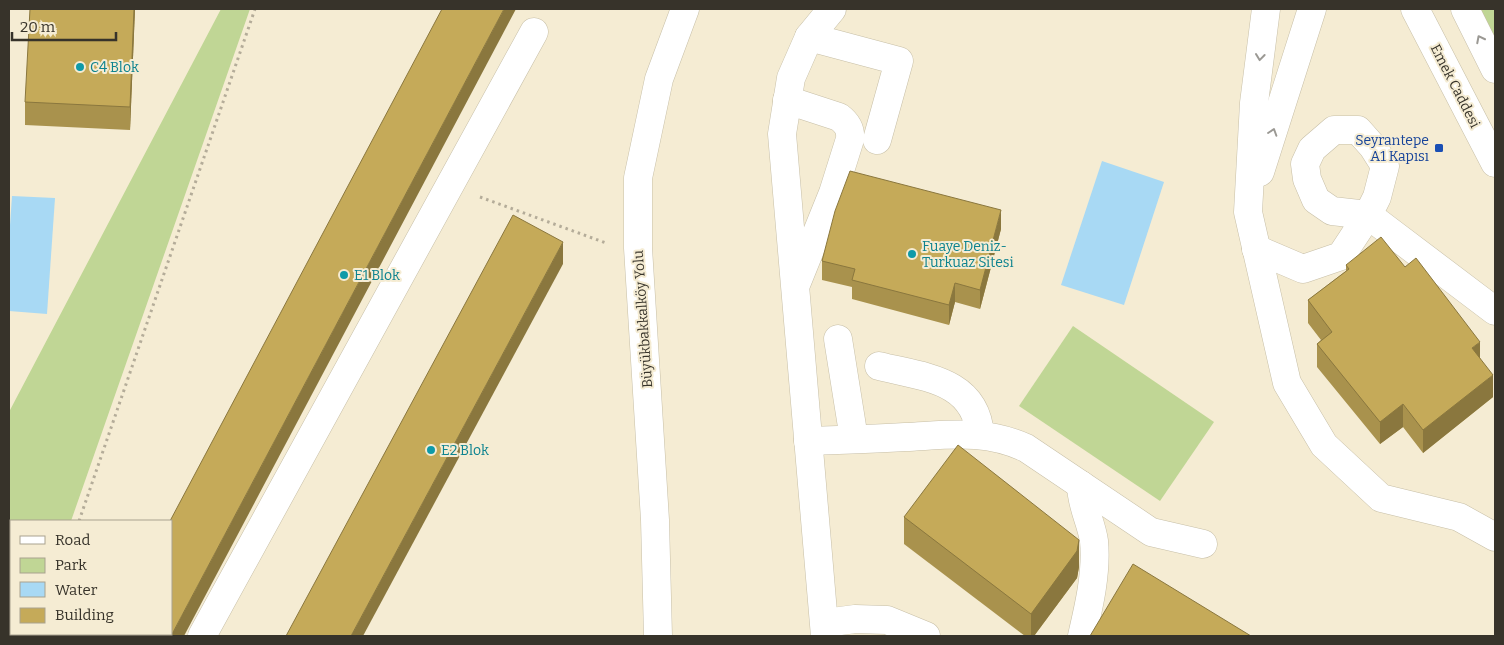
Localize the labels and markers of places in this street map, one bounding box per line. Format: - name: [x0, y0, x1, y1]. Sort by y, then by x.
- place label: C4 Blok: [90, 59, 139, 76]
- marker: C4 Blok: [74, 61, 86, 73]
- place label: Seyrantepe A1 Kapısı: [1355, 132, 1429, 165]
- marker: Seyrantepe A1 Kapısı: [1433, 142, 1445, 154]
- place label: Fuaye Deniz- Turkuaz Sitesi: [922, 238, 1014, 271]
- marker: Fuaye Deniz- Turkuaz Sitesi: [906, 248, 918, 260]
- place label: E1 Blok: [354, 267, 400, 284]
- marker: E1 Blok: [338, 269, 350, 281]
- place label: E2 Blok: [441, 442, 489, 459]
- marker: E2 Blok: [425, 444, 437, 456]

